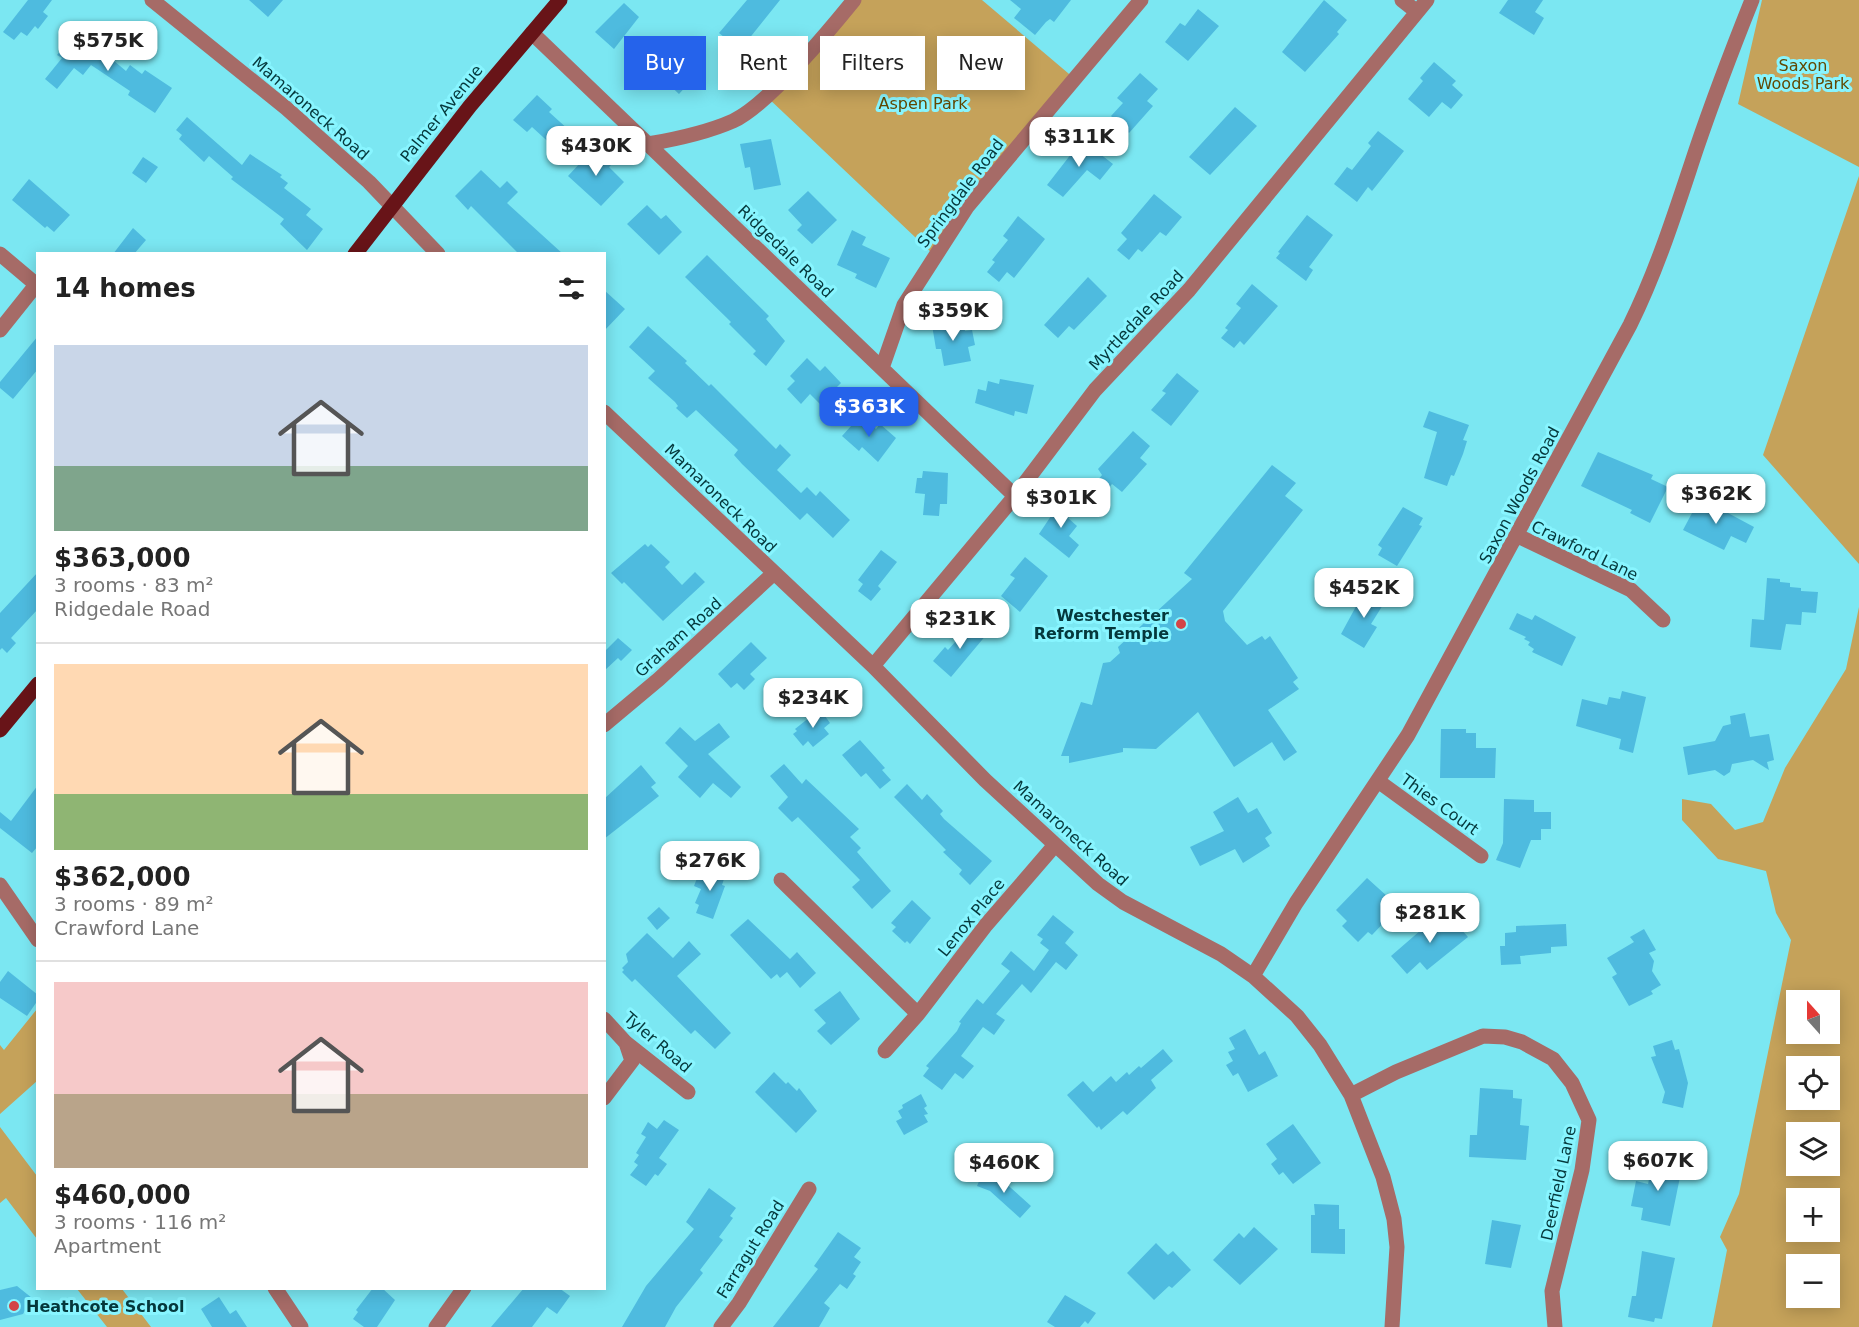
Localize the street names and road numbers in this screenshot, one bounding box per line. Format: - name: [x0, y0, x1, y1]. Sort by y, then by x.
- street label: Mamaroneck Road: [248, 53, 373, 164]
- street label: Palmer Avenue: [396, 61, 486, 166]
- street label: Springdale Road: [913, 135, 1007, 251]
- street label: Ridgedale Road: [734, 201, 837, 302]
- street label: Myrtledale Road: [1085, 266, 1188, 374]
- street label: Saxon Woods Road: [1475, 424, 1564, 567]
- street label: Mamaroneck Road: [661, 440, 781, 557]
- street label: Crawford Lane: [1528, 516, 1641, 584]
- street label: Graham Road: [631, 594, 725, 681]
- street label: Thies Court: [1396, 769, 1482, 839]
- street label: Mamaroneck Road: [1009, 777, 1132, 890]
- street label: Lenox Place: [934, 874, 1009, 960]
- street label: Tyler Road: [619, 1007, 695, 1077]
- street label: Deerfield Lane: [1537, 1124, 1580, 1242]
- street label: Farragut Road: [713, 1197, 788, 1302]

